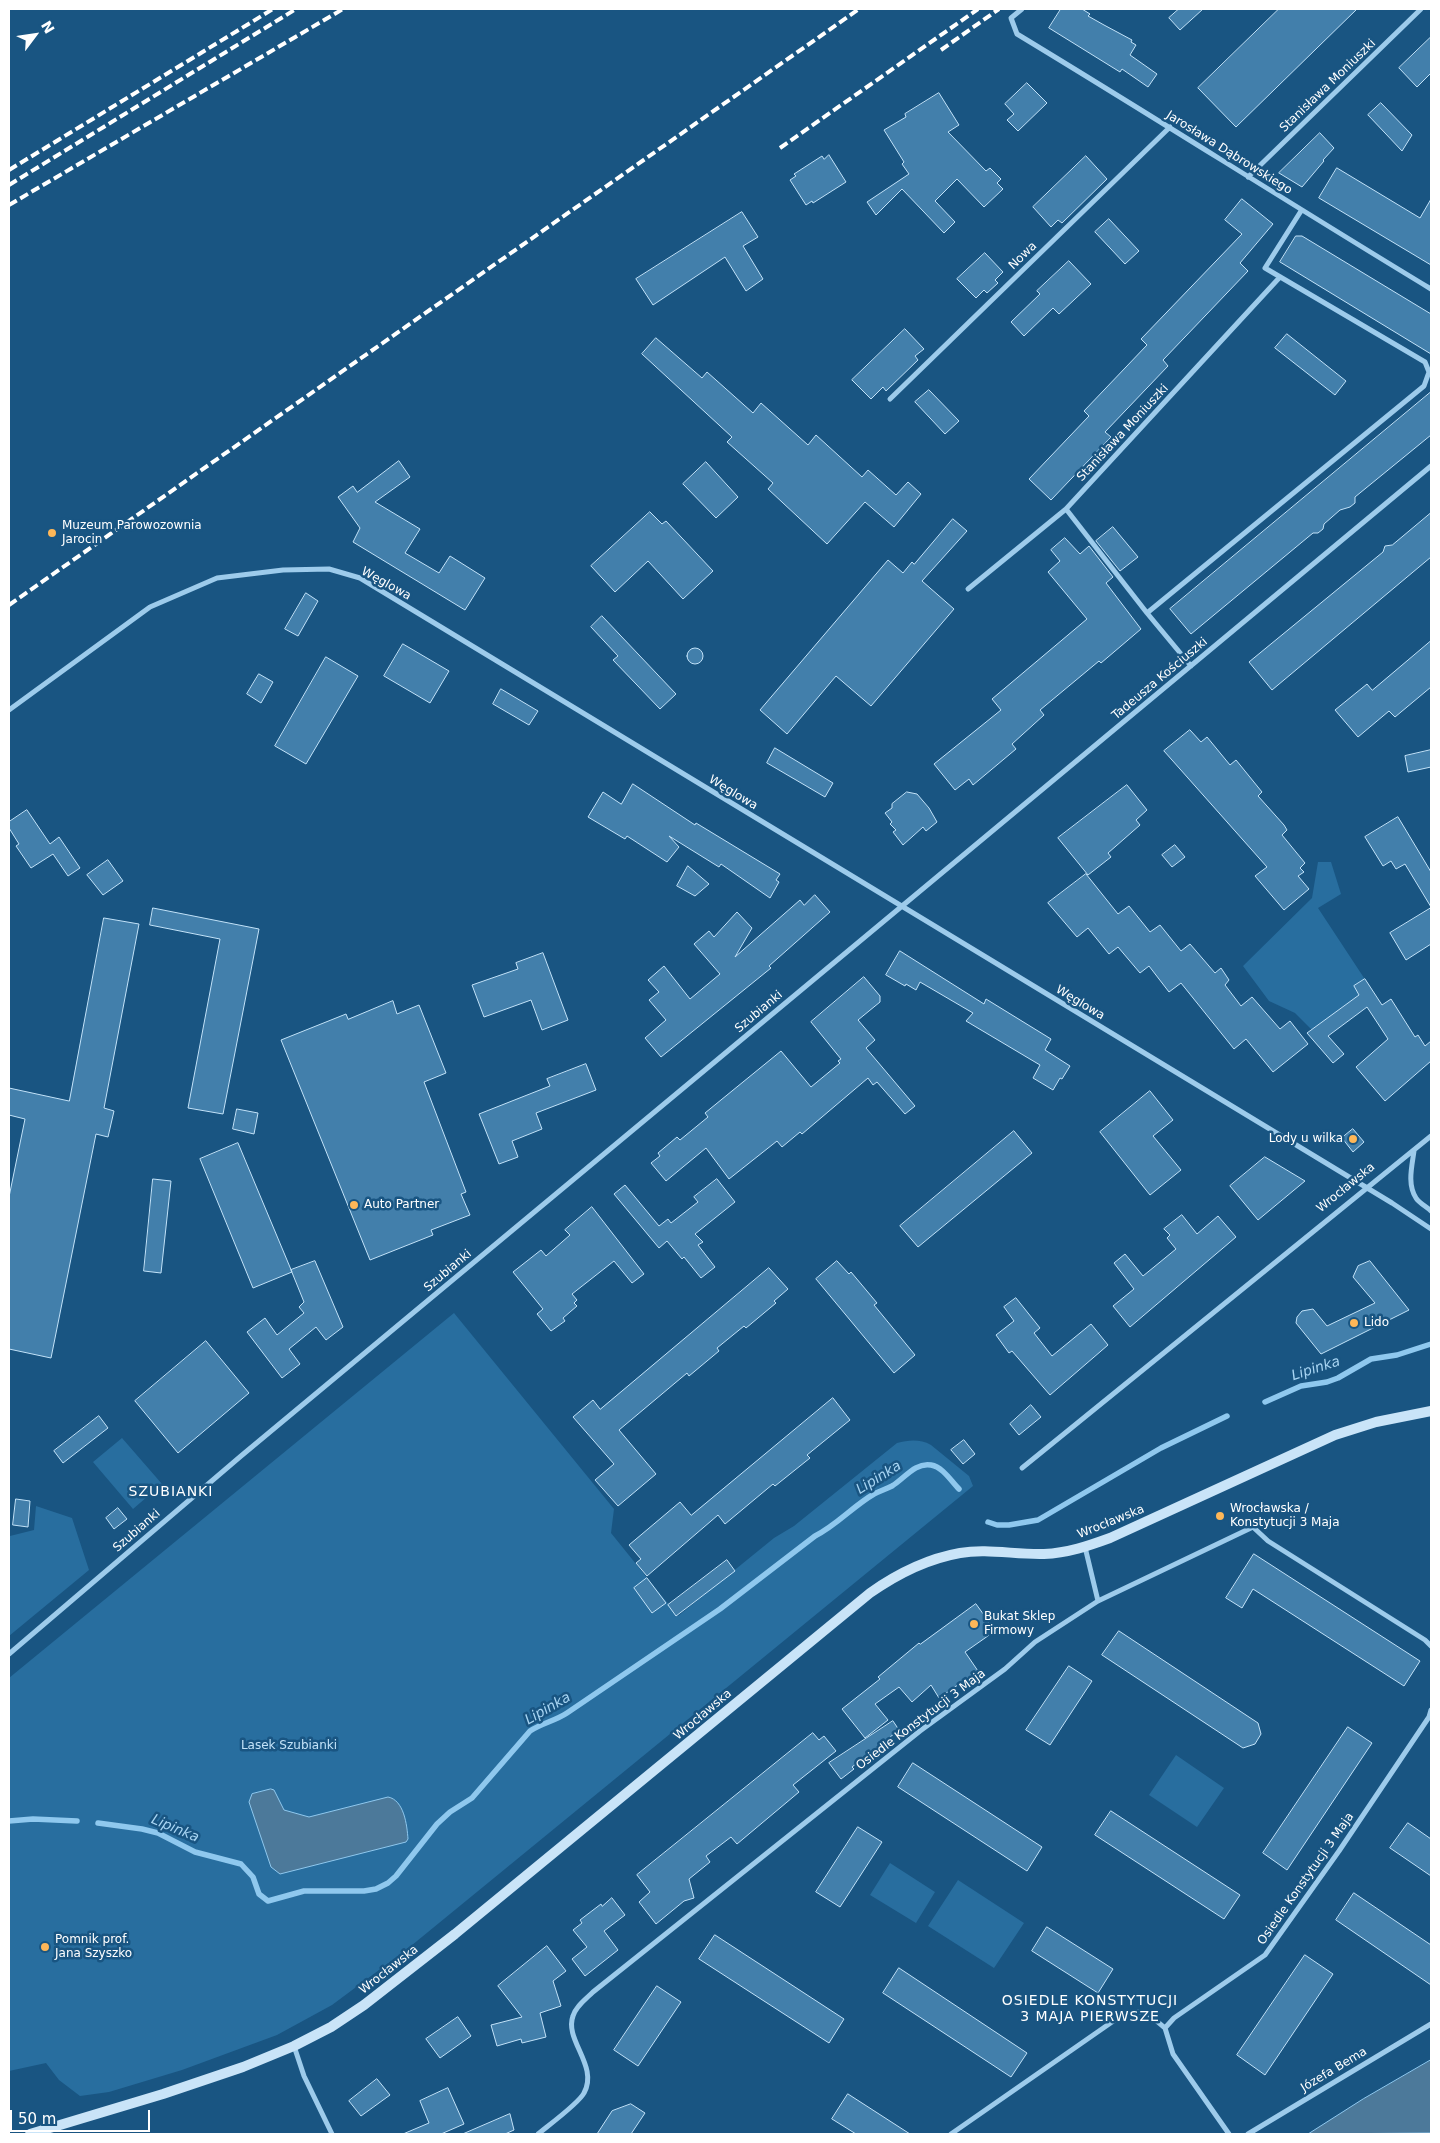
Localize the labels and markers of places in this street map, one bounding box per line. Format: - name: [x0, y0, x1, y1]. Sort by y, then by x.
- place label: Muzeum Parowozownia Jarocin: [62, 519, 202, 547]
- marker: Muzeum Parowozownia Jarocin: [46, 527, 58, 539]
- place label: Lody u wilka: [1269, 1132, 1343, 1146]
- marker: Lody u wilka: [1347, 1133, 1359, 1145]
- place label: Auto Partner: [364, 1198, 439, 1212]
- marker: Auto Partner: [348, 1199, 360, 1211]
- place label: Lido: [1364, 1316, 1389, 1330]
- marker: Lido: [1348, 1317, 1360, 1329]
- place label: Wrocławska / Konstytucji 3 Maja: [1230, 1502, 1340, 1530]
- marker: Wrocławska / Konstytucji 3 Maja: [1214, 1510, 1226, 1522]
- place label: Bukat Sklep Firmowy: [984, 1610, 1055, 1638]
- marker: Bukat Sklep Firmowy: [968, 1618, 980, 1630]
- place label: Pomnik prof. Jana Szyszko: [55, 1933, 132, 1961]
- marker: Pomnik prof. Jana Szyszko: [39, 1941, 51, 1953]

